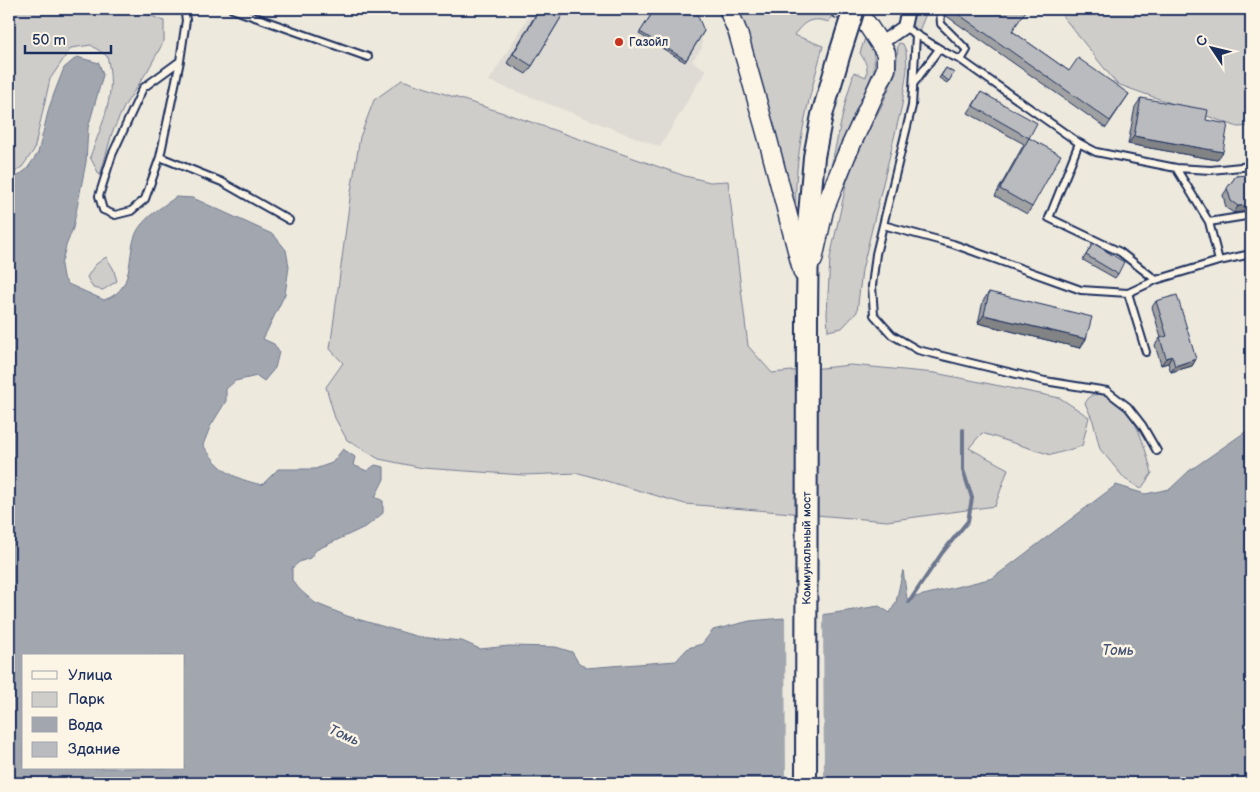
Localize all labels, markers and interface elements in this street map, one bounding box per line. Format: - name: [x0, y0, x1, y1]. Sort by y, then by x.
- scale bar: [25, 22, 111, 54]
- north arrow: [1188, 22, 1238, 72]
- text: 50 m: [32, 31, 66, 50]
- text: С: [1192, 32, 1212, 50]
- place label: Газойл: [629, 35, 669, 50]
- marker: Газойл: [613, 36, 625, 48]
- street label: Коммунальный мост: [799, 491, 814, 605]
- water label: Томь: [1102, 642, 1134, 659]
- legend: [22, 654, 185, 770]
- text: Улица: [68, 666, 113, 685]
- text: Парк: [68, 690, 105, 709]
- text: Вода: [68, 716, 103, 735]
- water label: Томь: [326, 721, 362, 749]
- text: Здание: [68, 740, 120, 759]

